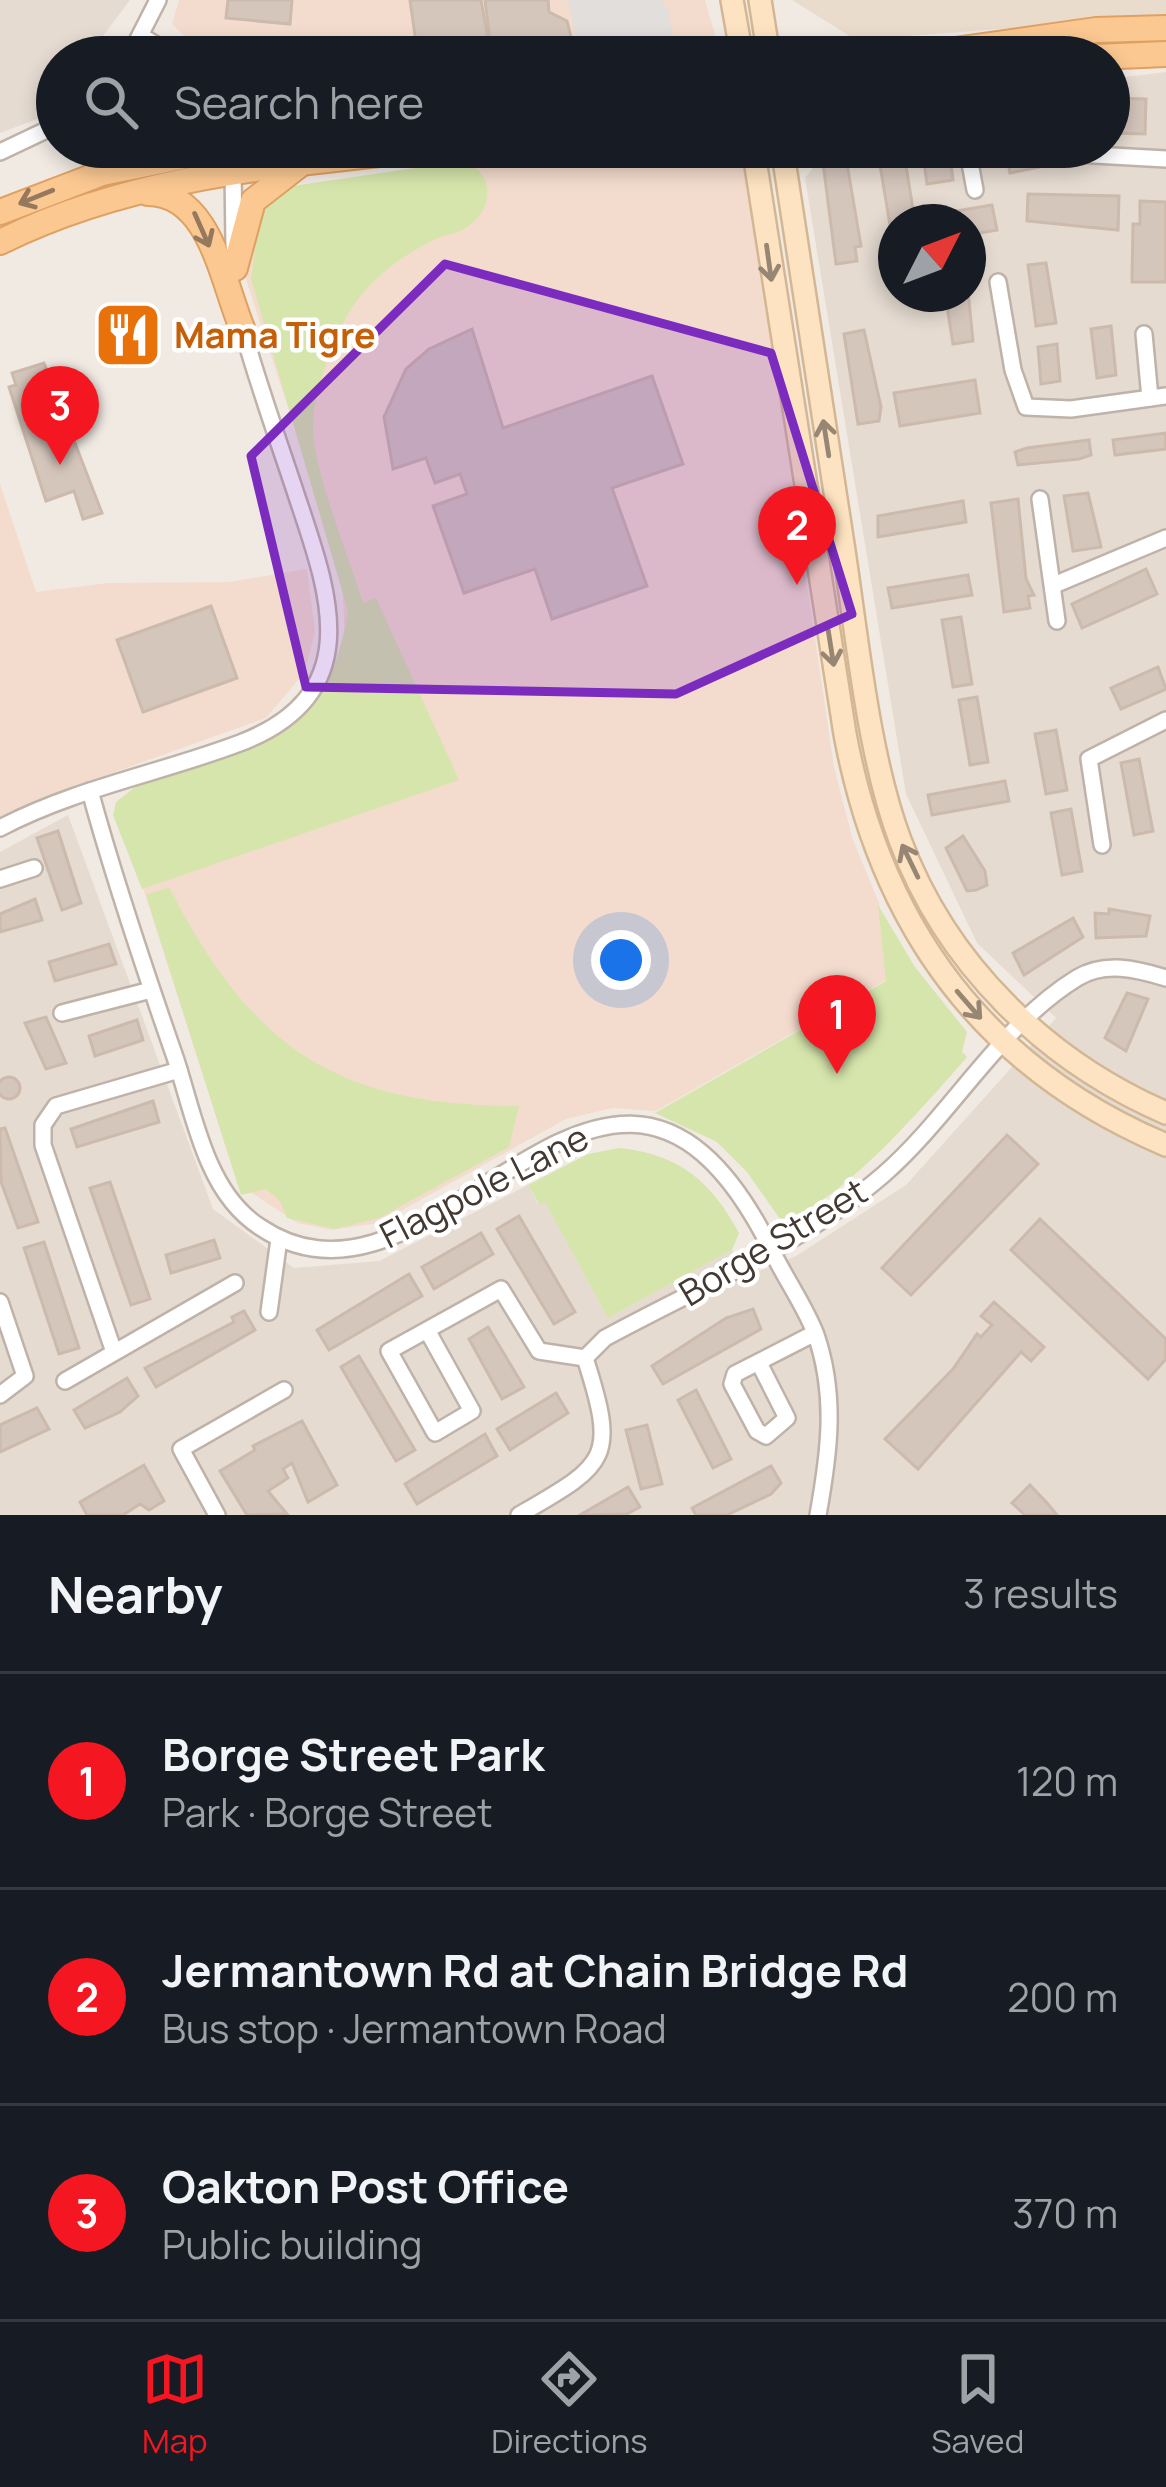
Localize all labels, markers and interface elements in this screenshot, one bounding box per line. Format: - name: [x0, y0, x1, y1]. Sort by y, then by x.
- search box: [36, 36, 1130, 168]
- icon: search: [78, 69, 144, 135]
- text: Search here: [174, 71, 424, 133]
- one-way arrow: [18, 188, 55, 209]
- north arrow: [878, 204, 986, 312]
- one-way arrow: [193, 212, 215, 248]
- one-way arrow: [758, 243, 781, 282]
- restaurant icon: Mama Tigre: [93, 300, 163, 370]
- place label: Mama Tigre: [174, 310, 376, 359]
- pin: 3: [21, 366, 99, 465]
- one-way arrow: [814, 419, 837, 458]
- pin: 2: [758, 486, 836, 585]
- one-way arrow: [821, 628, 844, 667]
- one-way arrow: [898, 844, 920, 880]
- your location: [591, 930, 651, 990]
- pin: 1: [798, 975, 876, 1074]
- one-way arrow: [955, 990, 982, 1020]
- street label: Flagpole Lane: [371, 1112, 596, 1259]
- street label: Borge Street: [670, 1166, 876, 1317]
- text: Nearby: [48, 1559, 223, 1628]
- text: 3 results: [963, 1566, 1118, 1620]
- text: Borge Street Park: [162, 1723, 545, 1785]
- text: 1: [78, 1754, 96, 1808]
- text: 120 m: [1016, 1754, 1118, 1808]
- text: Park · Borge Street: [162, 1785, 493, 1839]
- text: Jermantown Rd at Chain Bridge Rd: [162, 1939, 908, 2001]
- text: 2: [75, 1970, 99, 2024]
- text: 200 m: [1007, 1970, 1118, 2024]
- text: Bus stop · Jermantown Road: [162, 2001, 667, 2055]
- text: Oakton Post Office: [162, 2155, 569, 2217]
- text: 3: [76, 2186, 98, 2240]
- text: 370 m: [1012, 2186, 1118, 2240]
- text: Public building: [162, 2217, 422, 2271]
- tab: Map: [142, 2346, 208, 2463]
- tab: Directions: [491, 2346, 648, 2463]
- tab: Saved: [931, 2346, 1024, 2463]

